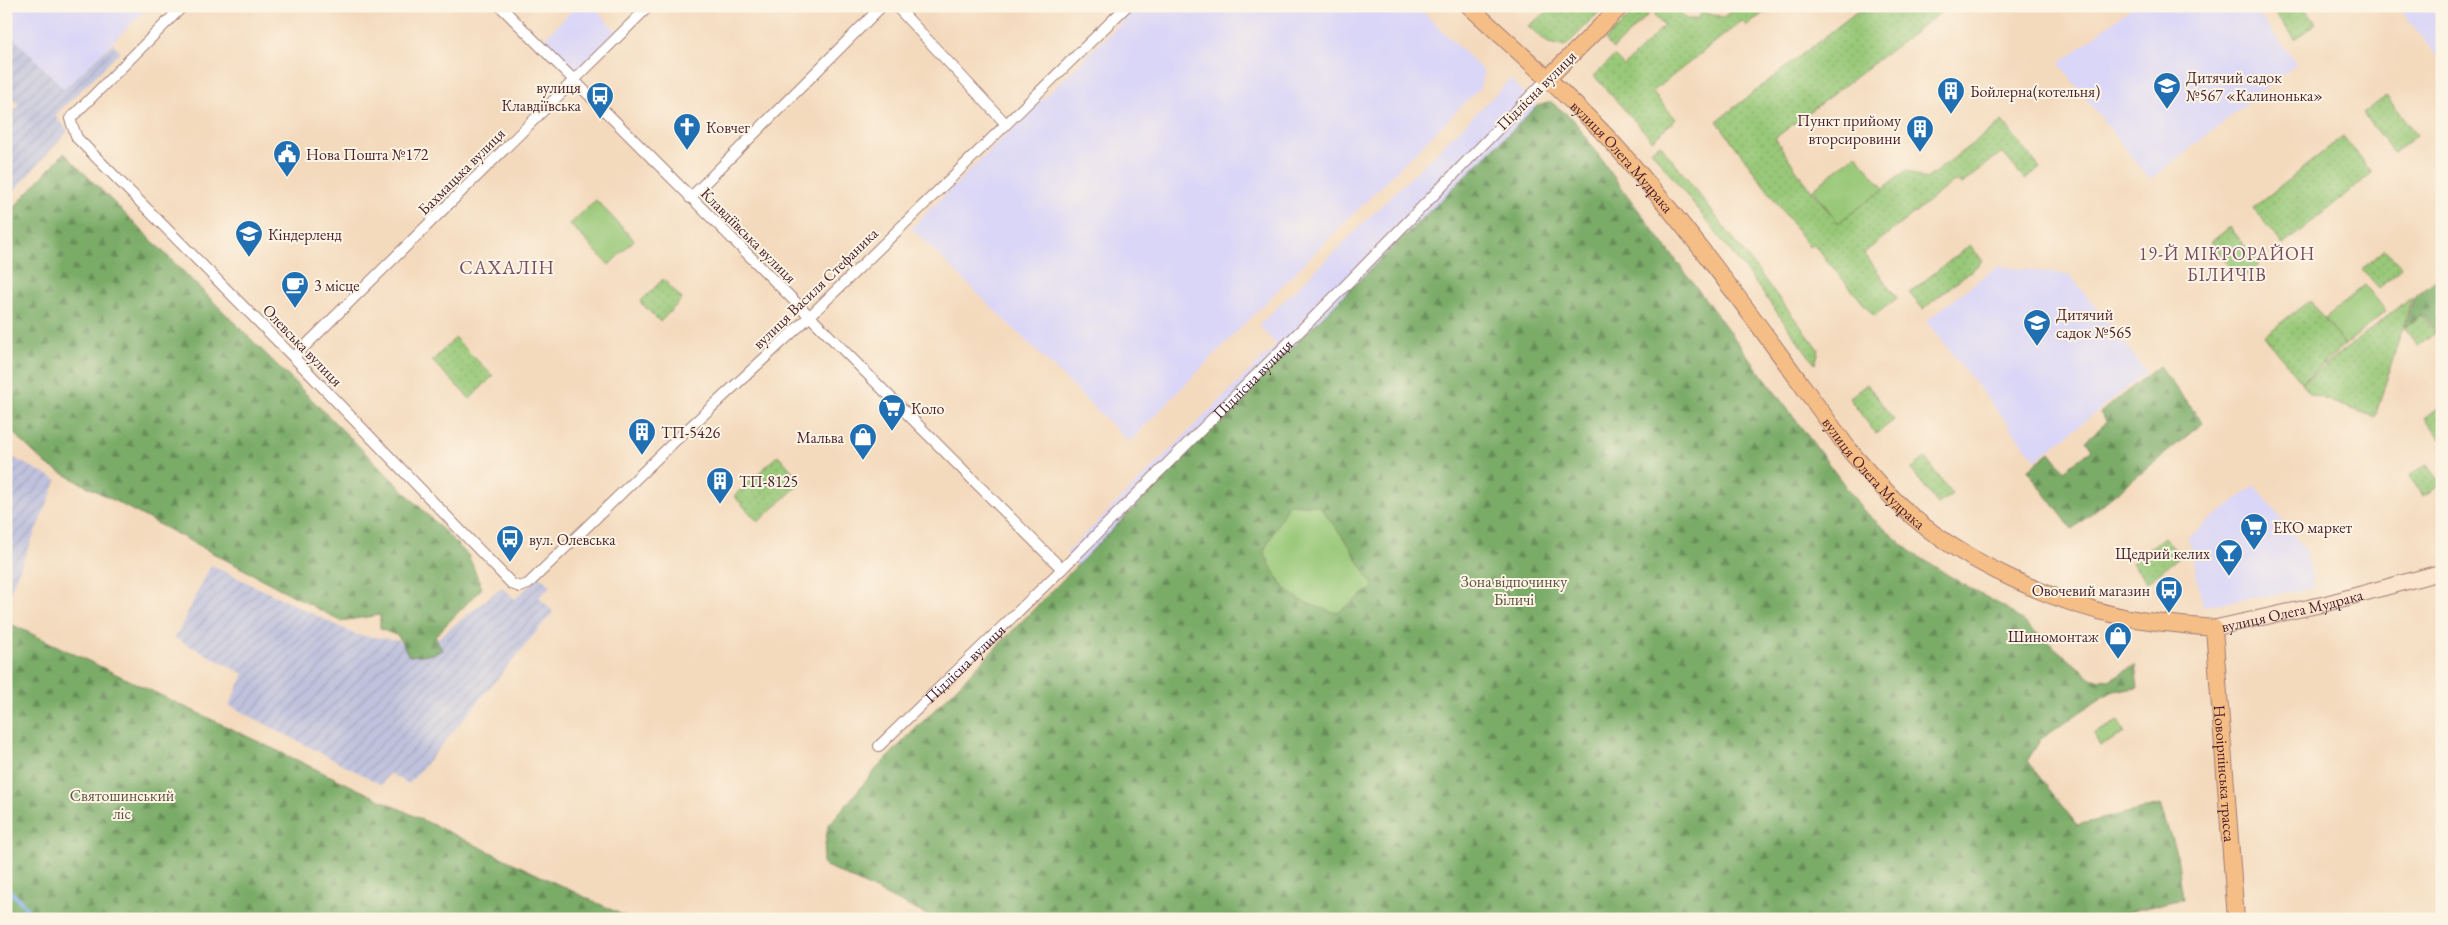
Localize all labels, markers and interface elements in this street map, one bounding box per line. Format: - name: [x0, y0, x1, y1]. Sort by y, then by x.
- street label: Підлісна вулиця: [1492, 46, 1581, 135]
- place label: Дитячий садок №567 «Калинонька»: [2186, 67, 2323, 106]
- school or university icon: Дитячий садок №567 «Калинонька»: [2152, 71, 2182, 110]
- building icon: Бойлерна(котельня): [1936, 76, 1966, 115]
- place label: вулиця Клавдіївська: [502, 77, 582, 116]
- bus stop icon: вулиця Клавдіївська: [585, 81, 615, 120]
- place label: Бойлерна(котельня): [1970, 81, 2100, 102]
- street label: вулиця Олега Мудрака: [1566, 96, 1679, 218]
- place label: Пункт прийому вторсировини: [1797, 110, 1902, 149]
- church icon: Ковчег: [672, 112, 702, 151]
- building icon: Пункт прийому вторсировини: [1905, 114, 1935, 153]
- place label: Ковчег: [706, 117, 750, 138]
- street label: Бахмацька вулиця: [413, 123, 509, 219]
- public building icon: Нова Пошта №172: [272, 139, 302, 178]
- place label: Нова Пошта №172: [306, 144, 429, 165]
- street label: Клавдіївська вулиця: [696, 183, 801, 288]
- school or university icon: Кіндерленд: [234, 219, 264, 258]
- street label: вулиця Василя Стефаника: [748, 223, 883, 354]
- place label: Кіндерленд: [268, 224, 343, 245]
- district label: 19-Й МІКРОРАЙОН БІЛИЧІВ: [2139, 242, 2315, 286]
- district label: САХАЛІН: [459, 255, 555, 280]
- cafe icon: 3 місце: [280, 270, 310, 309]
- place label: 3 місце: [314, 275, 360, 296]
- street label: Олевська вулиця: [258, 300, 347, 391]
- place label: Дитячий садок №565: [2056, 304, 2132, 343]
- school or university icon: Дитячий садок №565: [2022, 308, 2052, 347]
- street label: Підлісна вулиця: [1208, 334, 1297, 423]
- supermarket icon: Коло: [877, 393, 907, 432]
- place label: Коло: [911, 398, 944, 419]
- street label: вулиця Олега Мудрака: [1817, 413, 1930, 535]
- building icon: ТП-5426: [627, 417, 657, 456]
- place label: ТП-5426: [661, 422, 720, 443]
- shop icon: Мальва: [848, 422, 878, 461]
- place label: Мальва: [796, 427, 845, 448]
- building icon: ТП-8125: [705, 466, 735, 505]
- place label: ТП-8125: [739, 471, 798, 492]
- supermarket icon: ЕКО маркет: [2239, 512, 2269, 551]
- place label: ЕКО маркет: [2273, 517, 2353, 538]
- bus stop icon: вул. Олевська: [495, 524, 525, 563]
- place label: вул. Олевська: [529, 529, 616, 550]
- bar icon: Щедрий келих: [2214, 538, 2244, 577]
- place label: Щедрий келих: [2115, 543, 2210, 564]
- park label: Зона відпочинку Біличі: [1461, 571, 1568, 610]
- bus stop icon: Овочевий магазин: [2154, 575, 2184, 614]
- place label: Овочевий магазин: [2032, 580, 2150, 601]
- street label: вулиця Олега Мудрака: [2219, 584, 2366, 637]
- street label: Підлісна вулиця: [920, 620, 1010, 708]
- shop icon: Шиномонтаж: [2103, 621, 2133, 660]
- place label: Шиномонтаж: [2008, 626, 2099, 647]
- street label: Новоірпінська трасса: [2209, 704, 2240, 843]
- park label: Святошинський ліс: [70, 785, 175, 824]

